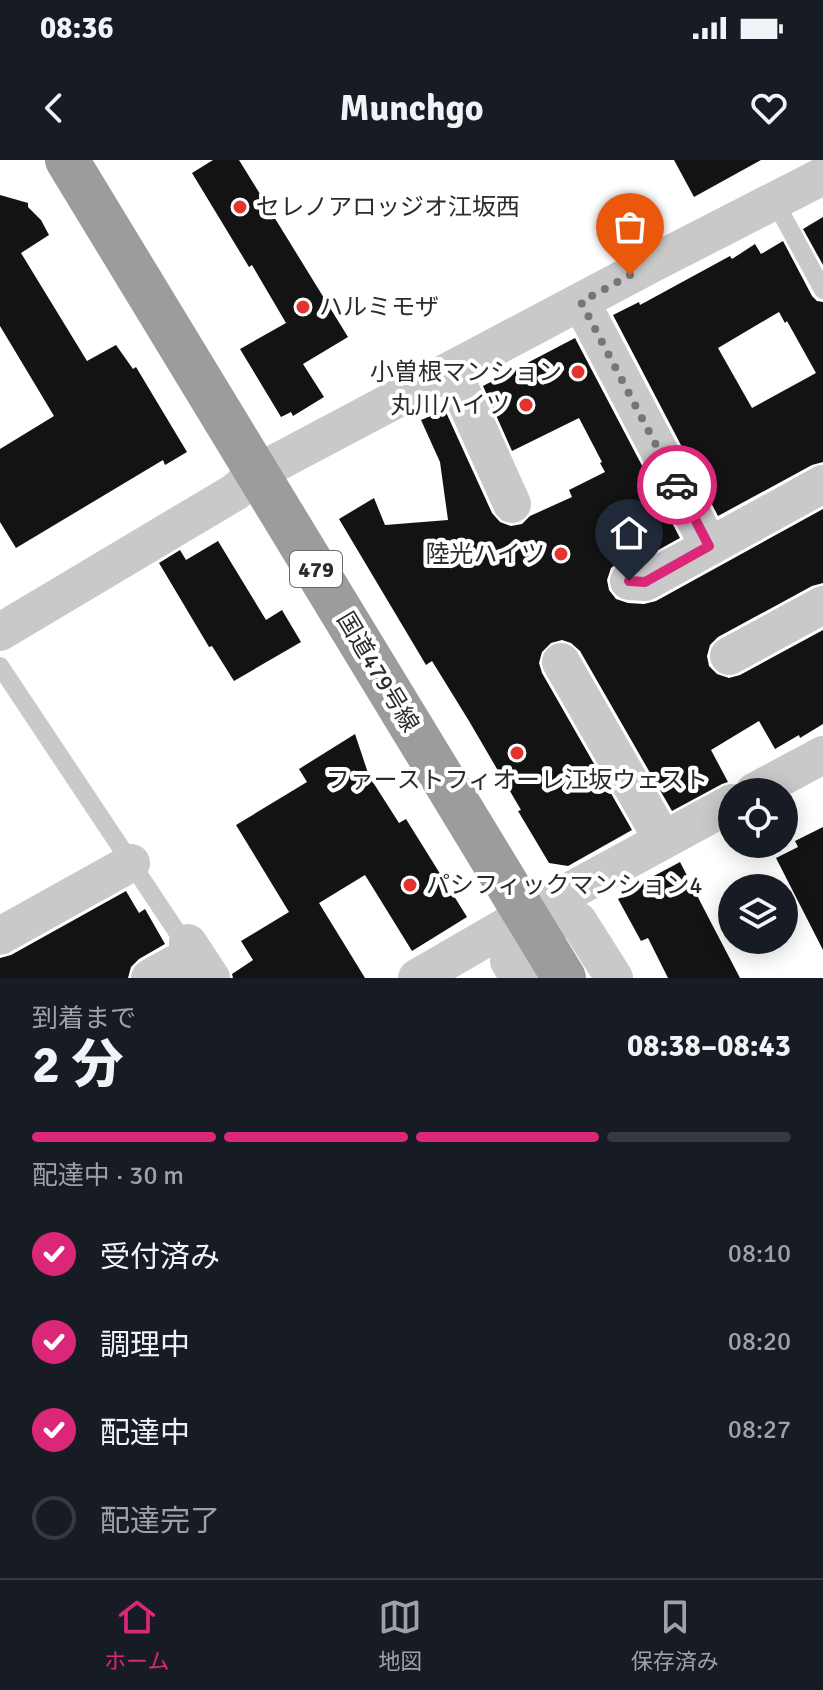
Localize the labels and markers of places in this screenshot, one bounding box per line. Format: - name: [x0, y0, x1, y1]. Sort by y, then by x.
- place label: セレノアロッジオ江坂西: [256, 192, 520, 222]
- pin: [596, 193, 664, 275]
- marker: セレノアロッジオ江坂西: [231, 198, 249, 216]
- place label: ハルミモザ: [319, 292, 439, 322]
- marker: ハルミモザ: [294, 298, 312, 316]
- place label: 小曽根マンション: [370, 357, 562, 387]
- marker: 小曽根マンション: [569, 363, 587, 381]
- place label: 丸川ハイツ: [390, 390, 510, 420]
- marker: 丸川ハイツ: [517, 396, 535, 414]
- pin: [595, 499, 663, 581]
- place label: 陸光ハイツ: [425, 539, 545, 569]
- marker: 陸光ハイツ: [552, 545, 570, 563]
- marker: ファーストフィオーレ江坂ウェスト: [508, 744, 526, 762]
- place label: ファーストフィオーレ江坂ウェスト: [326, 765, 708, 795]
- place label: パシフィックマンション4: [426, 870, 703, 900]
- marker: パシフィックマンション4: [401, 876, 419, 894]

